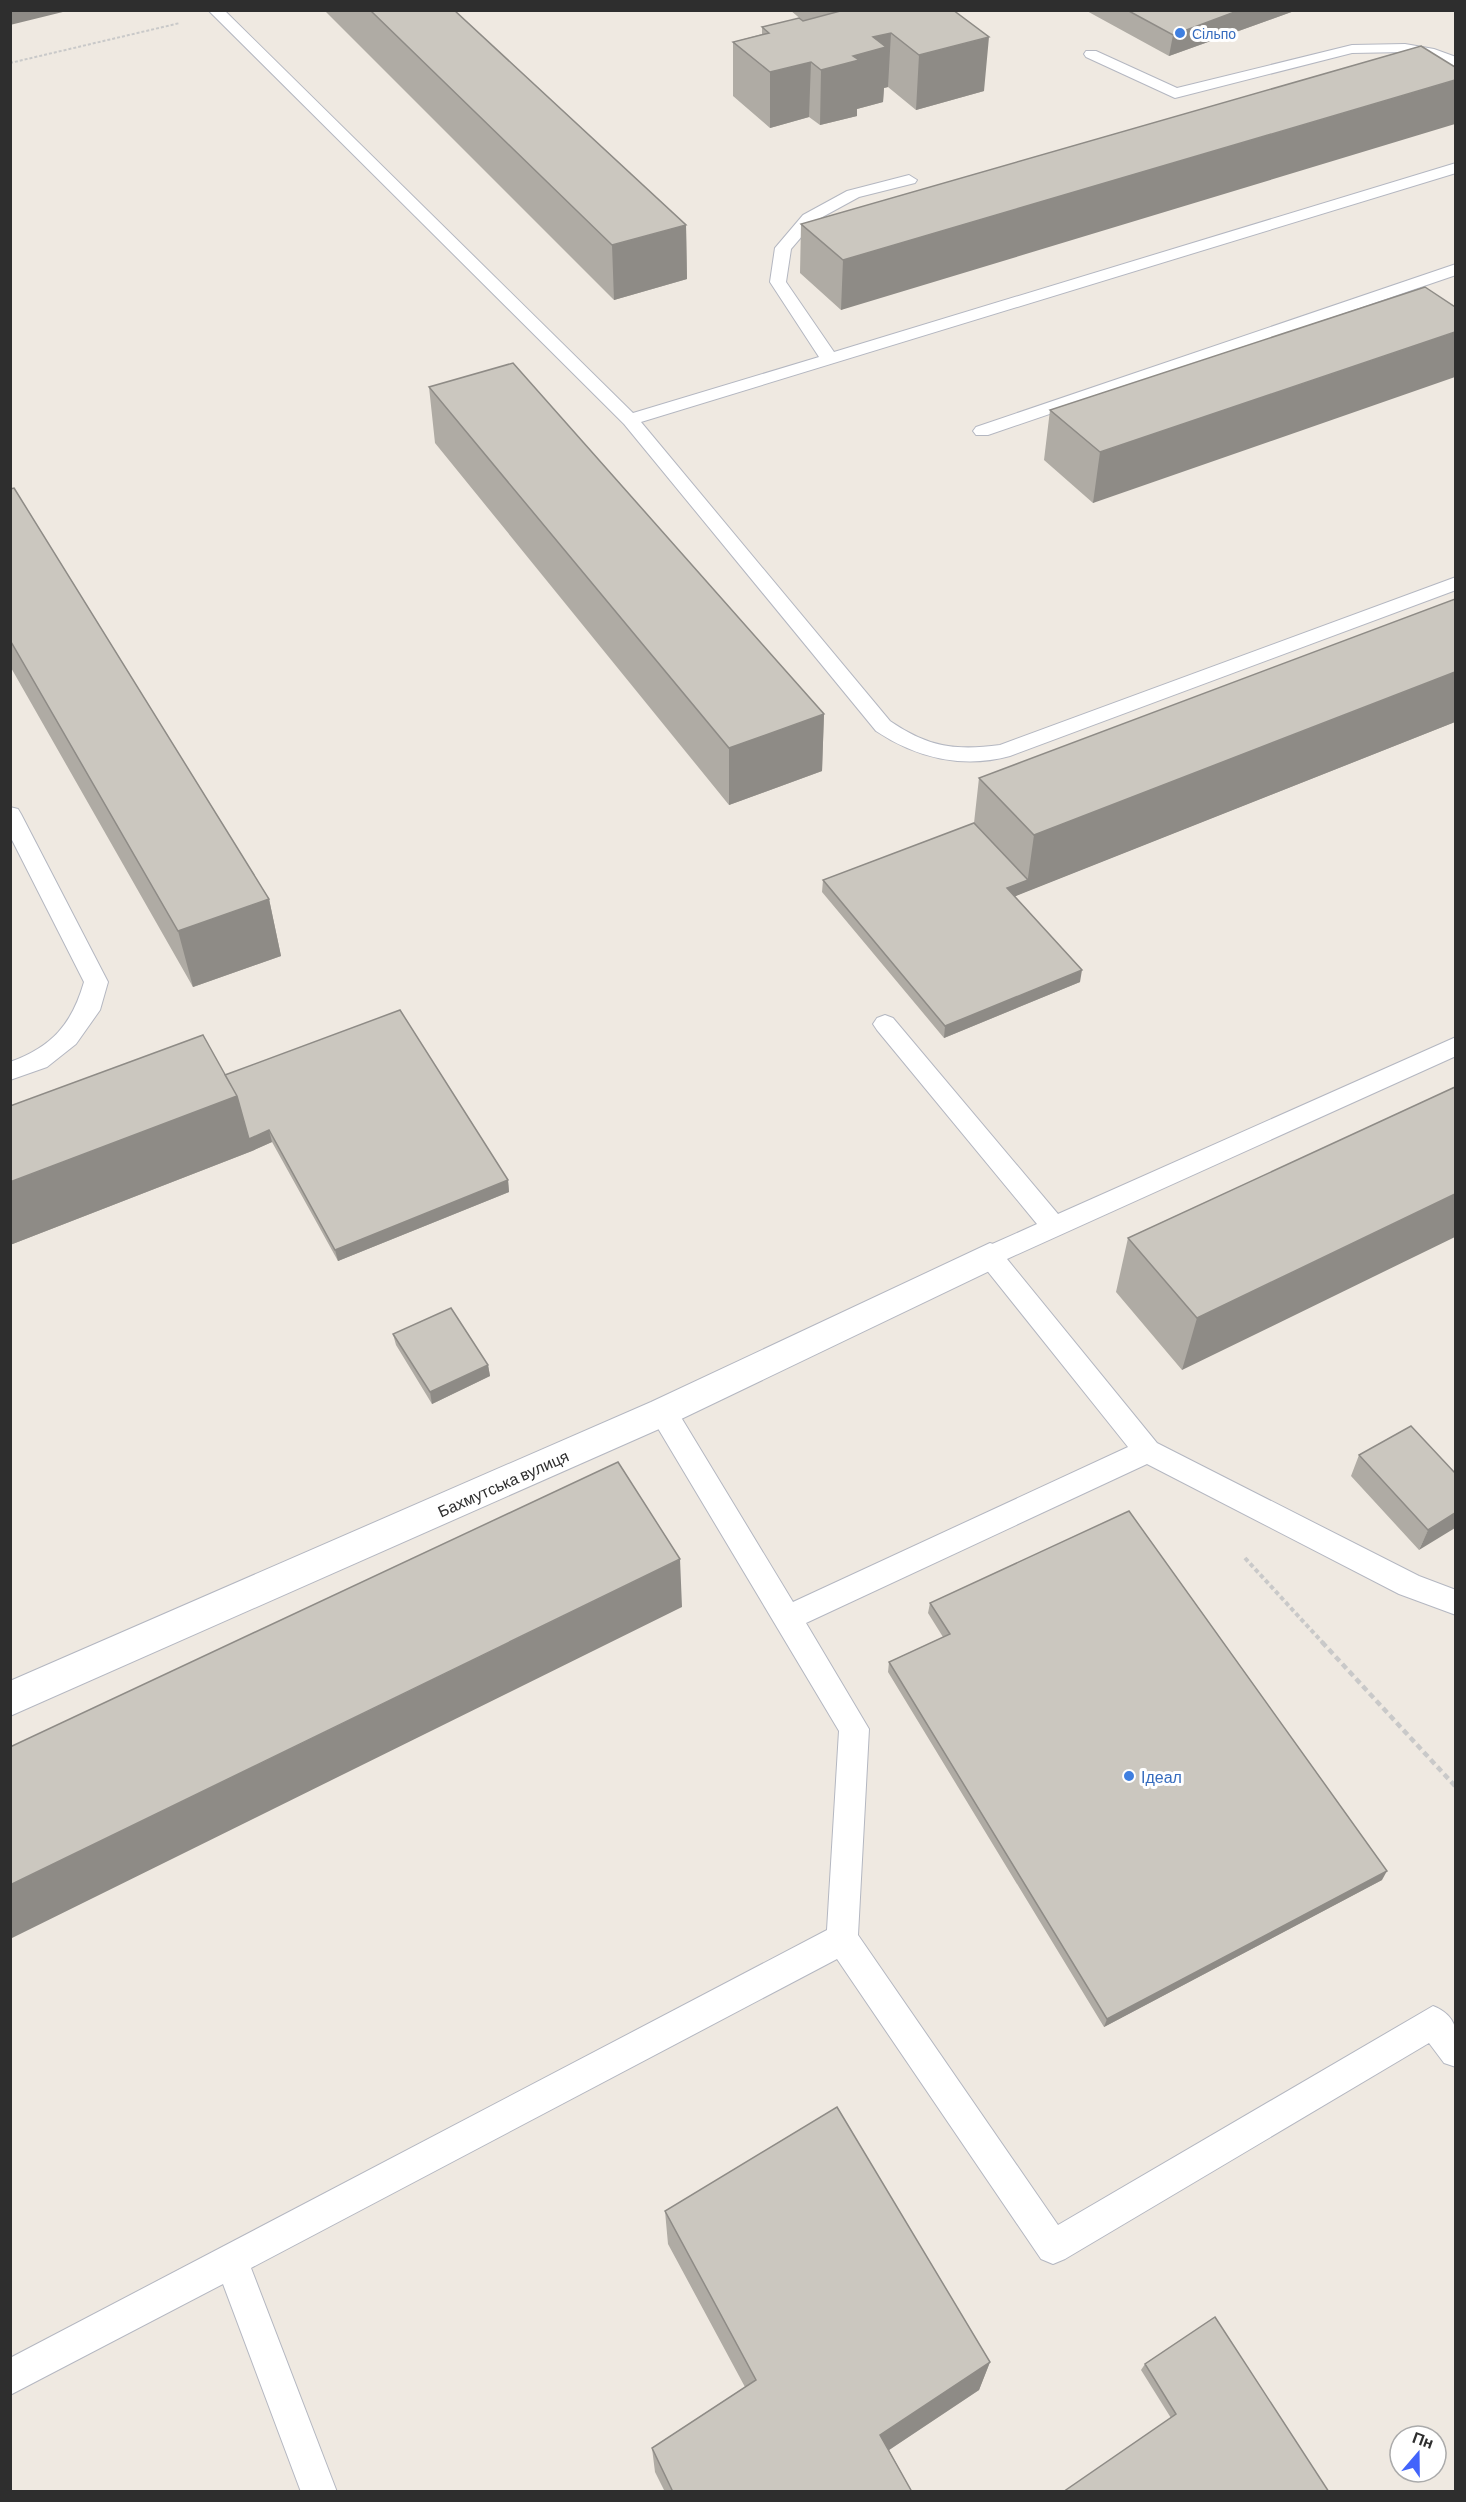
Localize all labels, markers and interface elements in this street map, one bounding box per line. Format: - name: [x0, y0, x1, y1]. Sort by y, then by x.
- place label: Сільпо: [1192, 25, 1236, 42]
- marker: Сільпо: [1173, 26, 1187, 40]
- street label: Бахмутська вулиця: [435, 1446, 571, 1520]
- place label: Ідеал: [1141, 1767, 1182, 1786]
- marker: Ідеал: [1122, 1769, 1136, 1783]
- north arrow: [1388, 2424, 1448, 2484]
- text: Пн: [1410, 2427, 1436, 2452]

